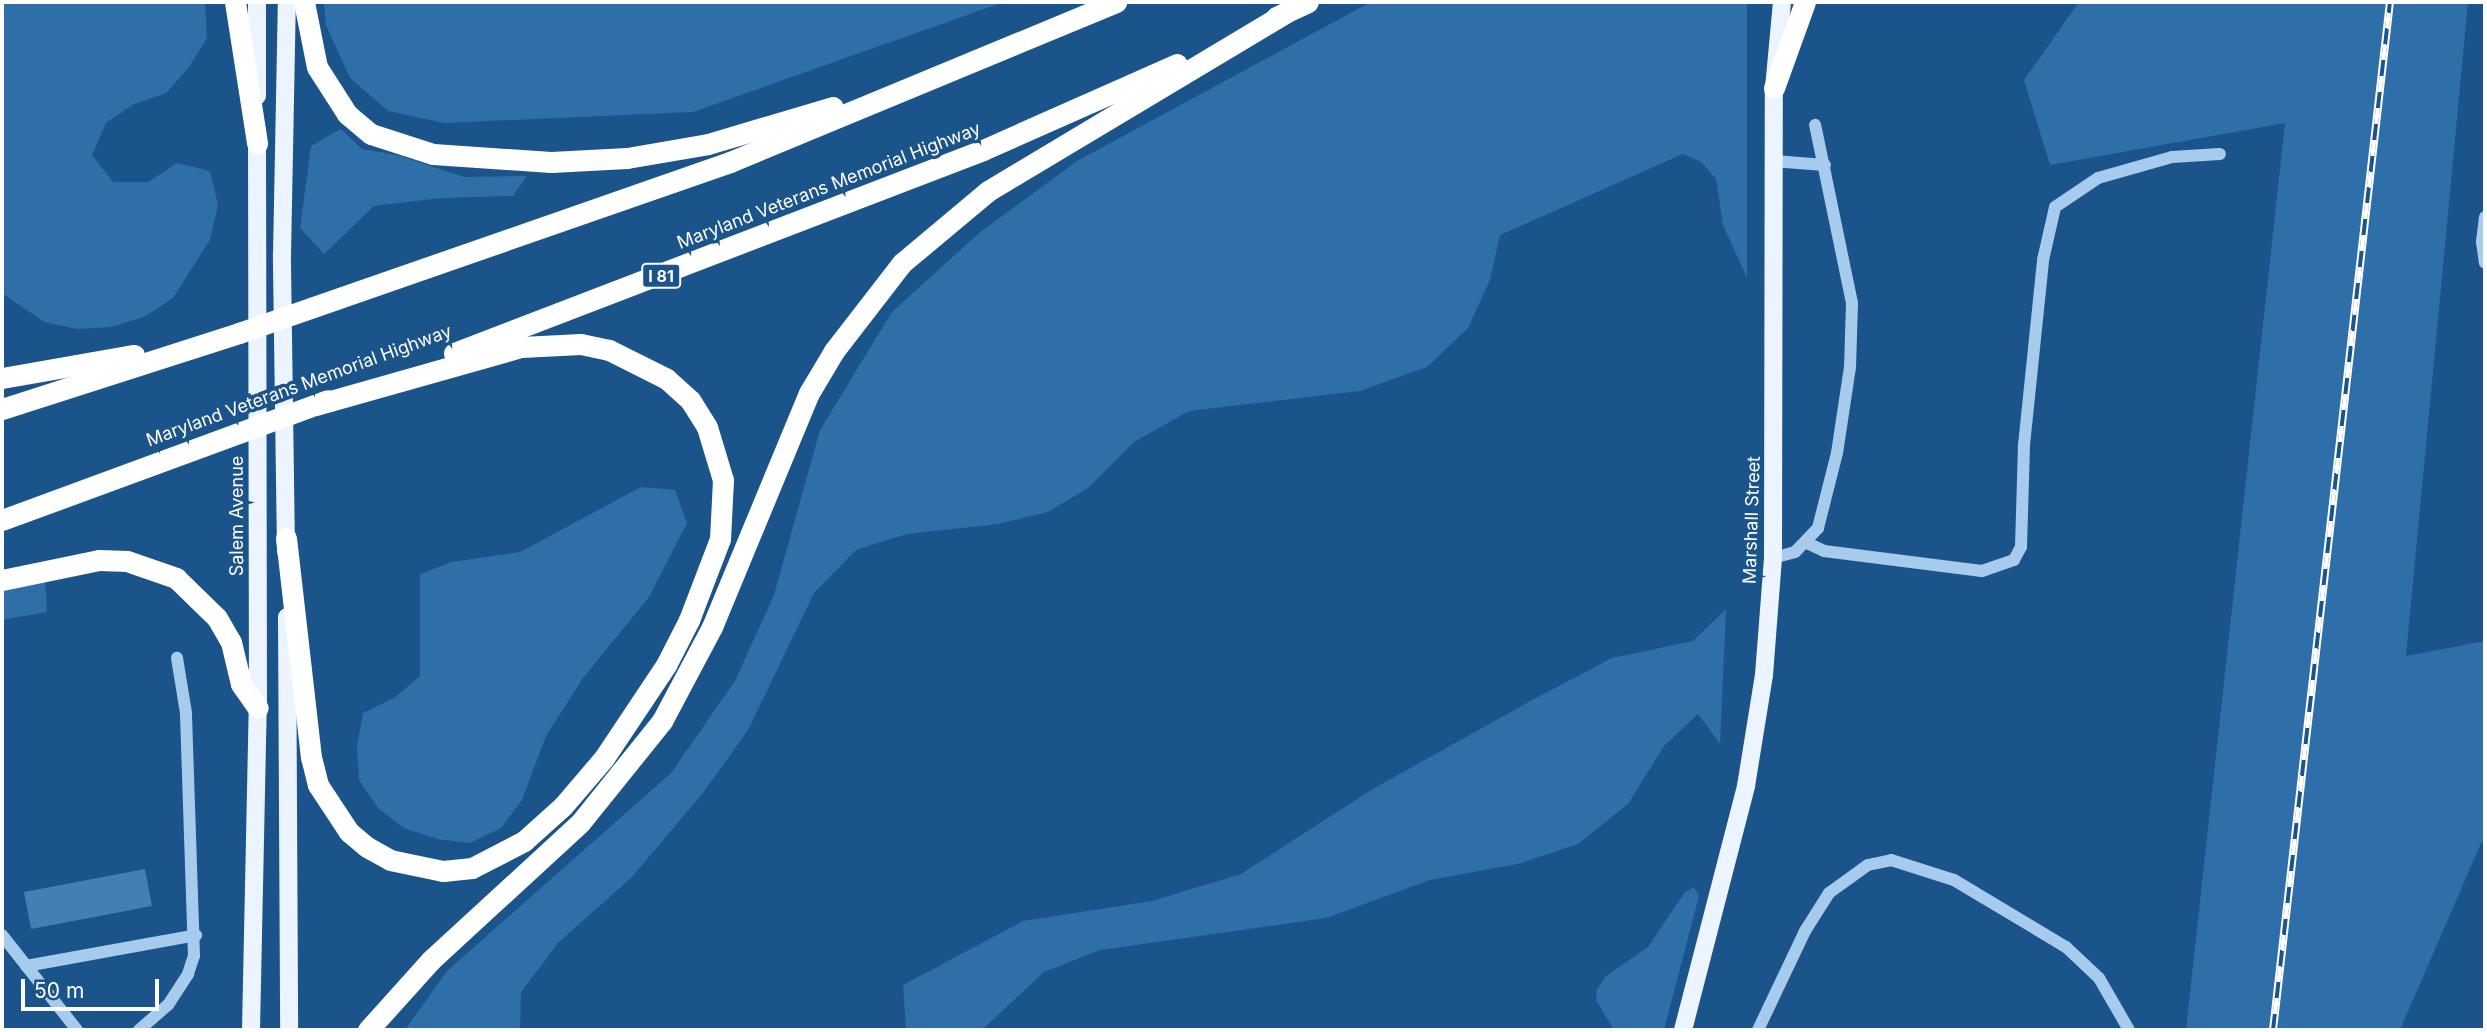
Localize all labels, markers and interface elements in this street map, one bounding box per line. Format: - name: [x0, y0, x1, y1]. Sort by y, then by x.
- street label: Maryland Veterans Memorial Highway: [674, 118, 984, 254]
- road number: I 81: [640, 264, 682, 288]
- street label: Maryland Veterans Memorial Highway: [143, 321, 455, 451]
- street label: Salem Avenue: [226, 456, 248, 576]
- street label: Marshall Street: [1739, 456, 1765, 584]
- scale bar: [24, 965, 163, 1009]
- text: 50 m: [34, 978, 84, 1003]

